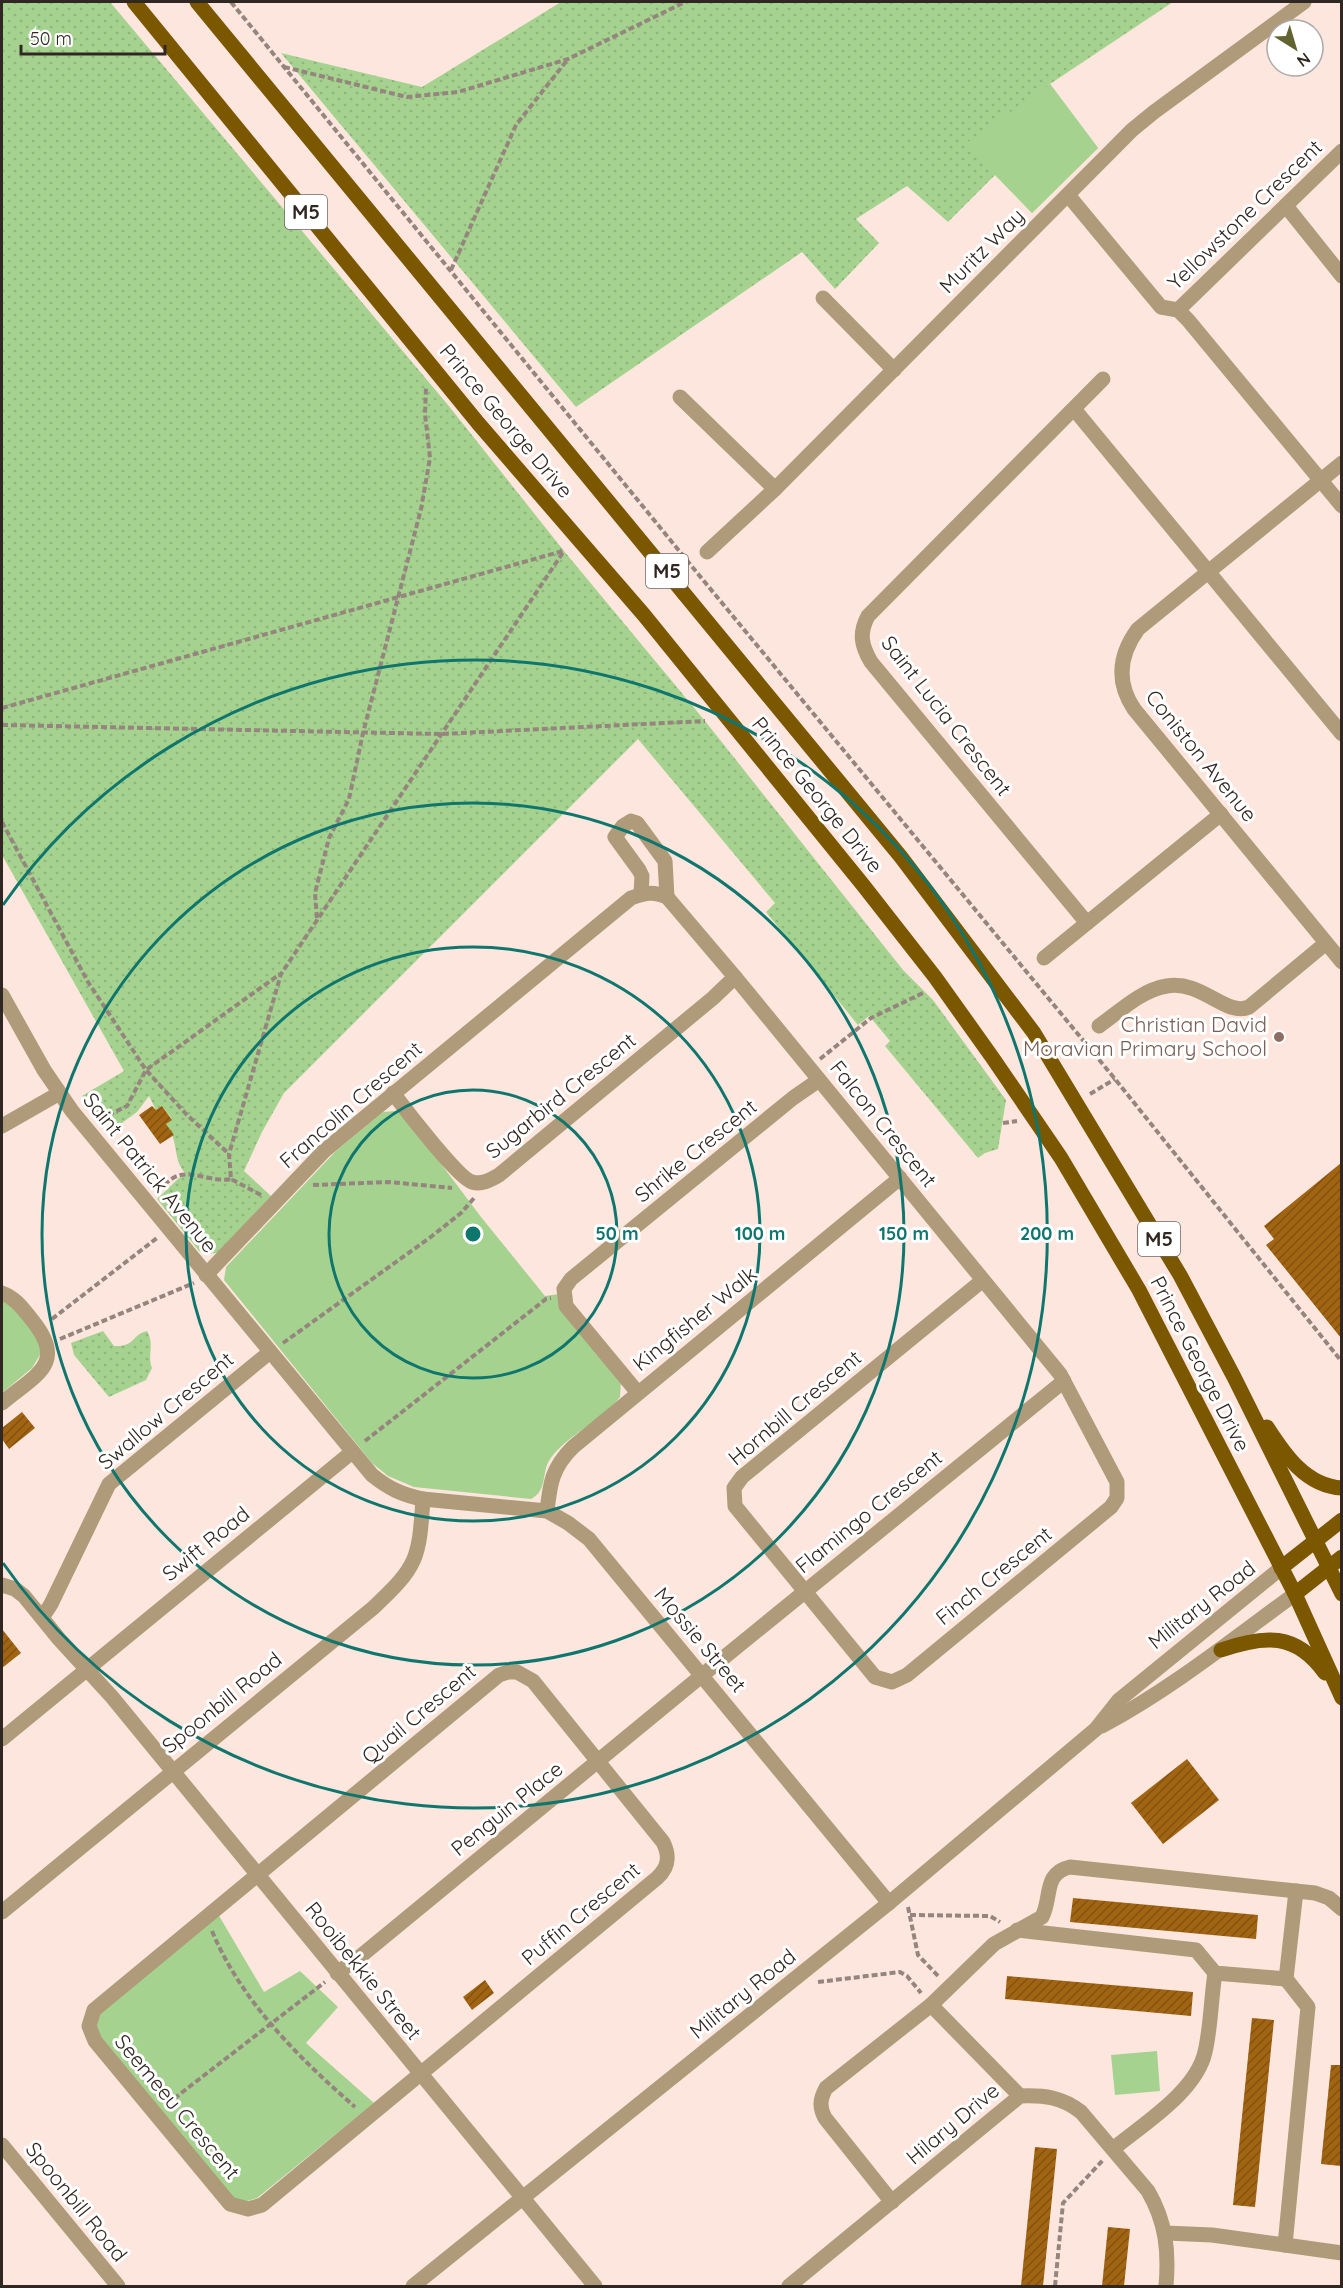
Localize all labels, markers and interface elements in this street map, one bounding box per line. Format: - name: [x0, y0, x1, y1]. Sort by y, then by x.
- scale bar: [21, 18, 165, 56]
- north arrow: [1265, 18, 1325, 78]
- text: 50 m: [30, 27, 72, 50]
- text: N: [1293, 48, 1315, 72]
- street label: Yellowstone Crescent: [1162, 134, 1327, 295]
- road number: M5: [285, 195, 327, 229]
- street label: Muritz Way: [933, 202, 1029, 298]
- street label: Prince George Drive: [435, 338, 579, 503]
- road number: M5: [646, 554, 688, 588]
- street label: Saint Lucia Crescent: [876, 630, 1017, 801]
- street label: Coniston Avenue: [1141, 684, 1263, 827]
- street label: Prince George Drive: [747, 711, 889, 878]
- place label: Christian David Moravian Primary School: [1023, 1011, 1267, 1061]
- street label: Sugarbird Crescent: [480, 1027, 641, 1164]
- marker: Christian David Moravian Primary School: [1272, 1030, 1286, 1044]
- street label: Francolin Crescent: [274, 1035, 427, 1173]
- street label: Falcon Crescent: [825, 1055, 943, 1192]
- street label: Saint Patrick Avenue: [78, 1087, 223, 1258]
- street label: Shrike Crescent: [629, 1093, 762, 1207]
- text: 50 m: [595, 1222, 639, 1245]
- text: 100 m: [735, 1222, 785, 1245]
- text: 150 m: [879, 1222, 929, 1245]
- text: 200 m: [1020, 1222, 1074, 1245]
- road number: M5: [1138, 1222, 1180, 1256]
- centre of rings: [463, 1224, 483, 1244]
- street label: Kingfisher Walk: [627, 1260, 762, 1376]
- street label: Prince George Drive: [1145, 1271, 1256, 1456]
- street label: Hornbill Crescent: [723, 1344, 866, 1470]
- street label: Swallow Crescent: [92, 1346, 238, 1475]
- street label: Flamingo Crescent: [790, 1444, 947, 1578]
- street label: Swift Road: [157, 1500, 254, 1586]
- street label: Finch Crescent: [930, 1520, 1057, 1630]
- street label: Military Road: [1143, 1554, 1260, 1654]
- street label: Mossie Street: [649, 1582, 752, 1697]
- street label: Spoonbill Road: [156, 1646, 287, 1759]
- street label: Quail Crescent: [356, 1658, 481, 1769]
- street label: Penguin Place: [445, 1755, 568, 1861]
- street label: Puffin Crescent: [516, 1856, 645, 1970]
- street label: Rooibekkie Street: [300, 1896, 427, 2045]
- street label: Military Road: [684, 1943, 801, 2044]
- street label: Seemeeu Crescent: [110, 2029, 246, 2184]
- street label: Hilary Drive: [901, 2077, 1004, 2170]
- street label: Spoonbill Road: [20, 2136, 133, 2267]

